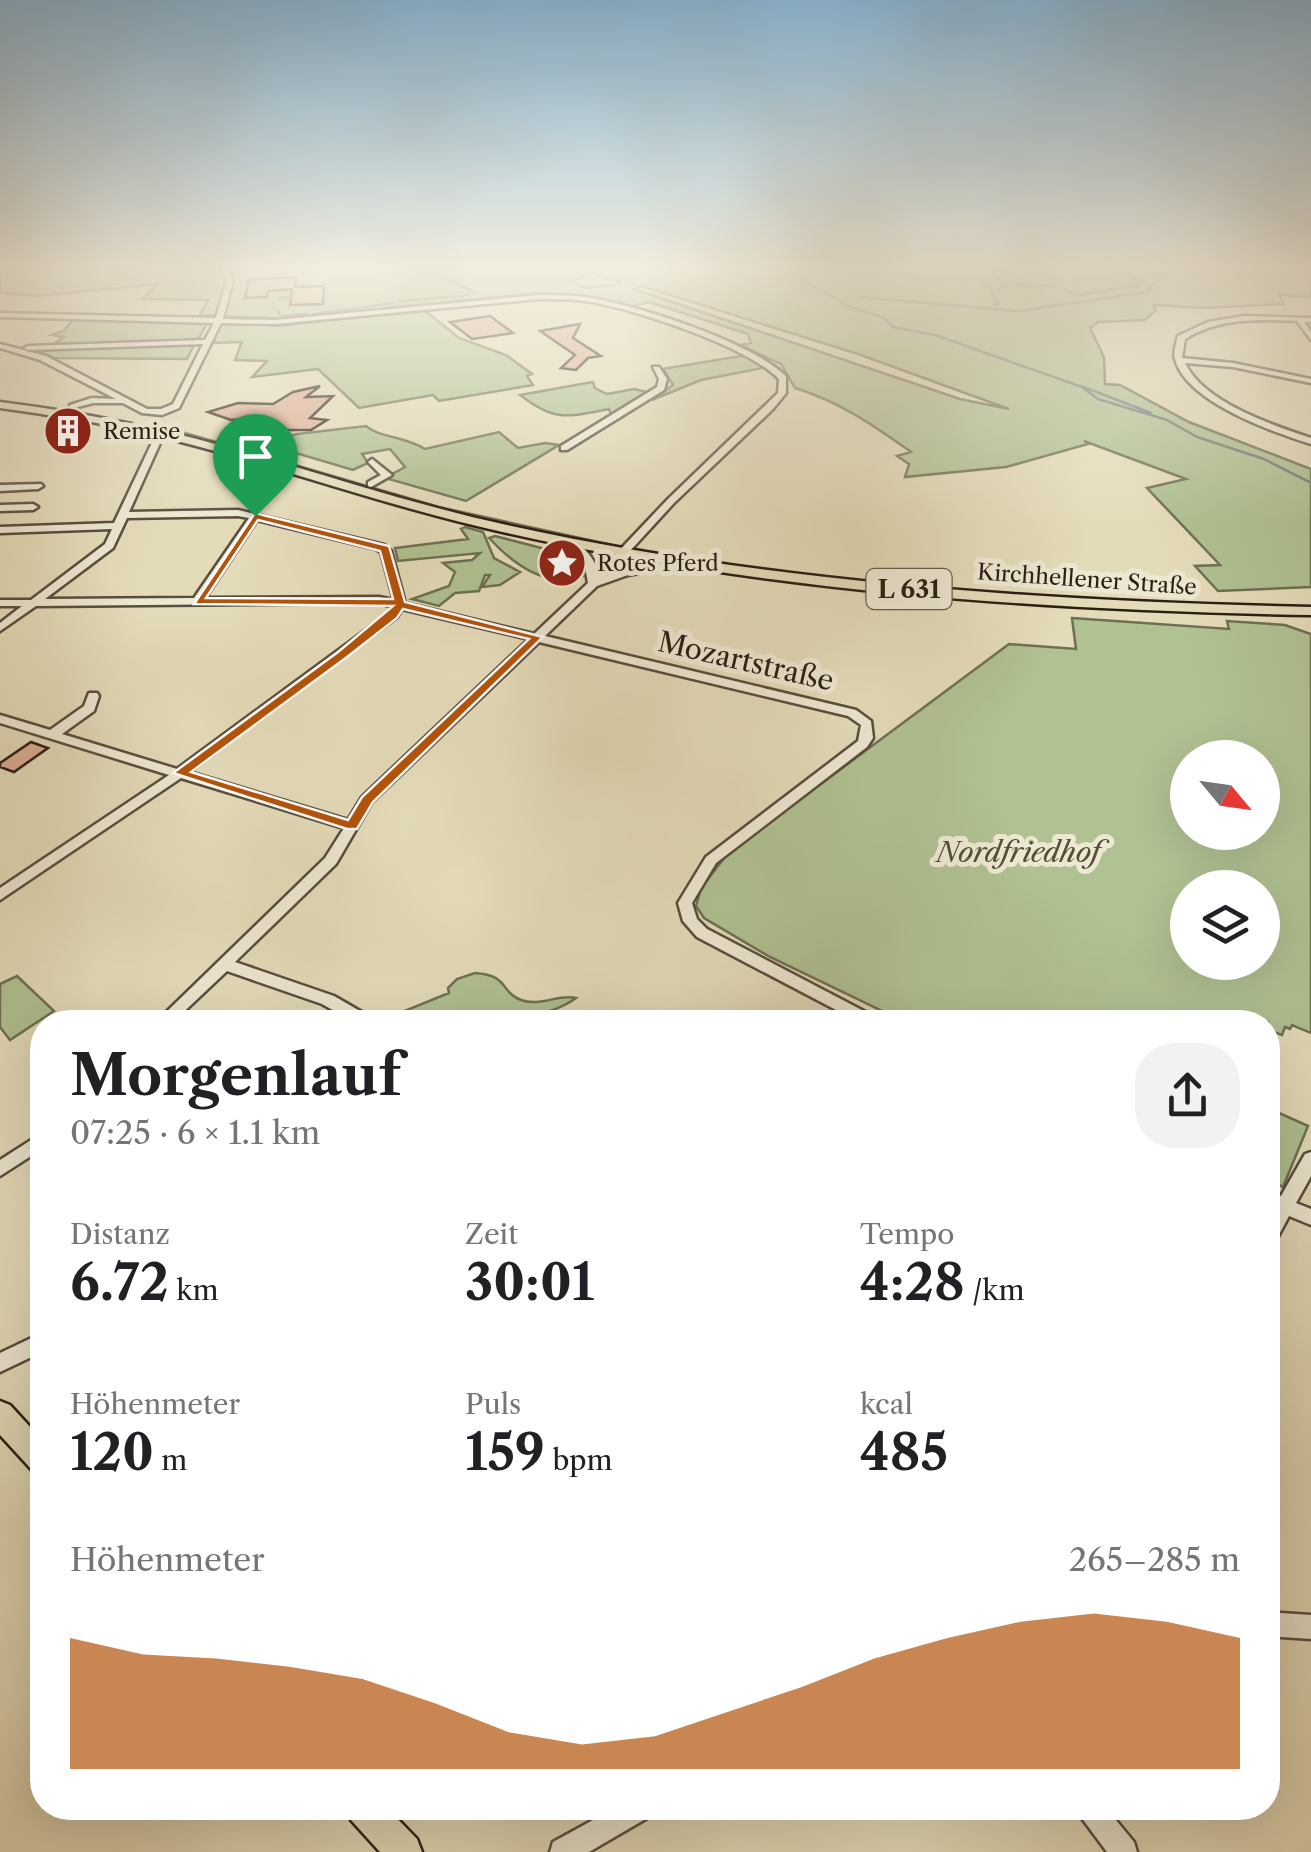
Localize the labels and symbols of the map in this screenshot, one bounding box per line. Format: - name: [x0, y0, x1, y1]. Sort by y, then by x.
- building icon: Remise: [42, 405, 94, 457]
- pin: [213, 414, 298, 517]
- place label: Remise: [103, 418, 180, 445]
- place icon: Rotes Pferd: [536, 537, 588, 589]
- place label: Rotes Pferd: [597, 550, 719, 577]
- street label: Kirchhellener Straße: [976, 558, 1197, 601]
- road number: L 631: [866, 569, 952, 609]
- street label: Mozartstraße: [655, 624, 837, 698]
- north arrow: [1170, 740, 1280, 850]
- park label: Nordfriedhof: [934, 835, 1110, 869]

